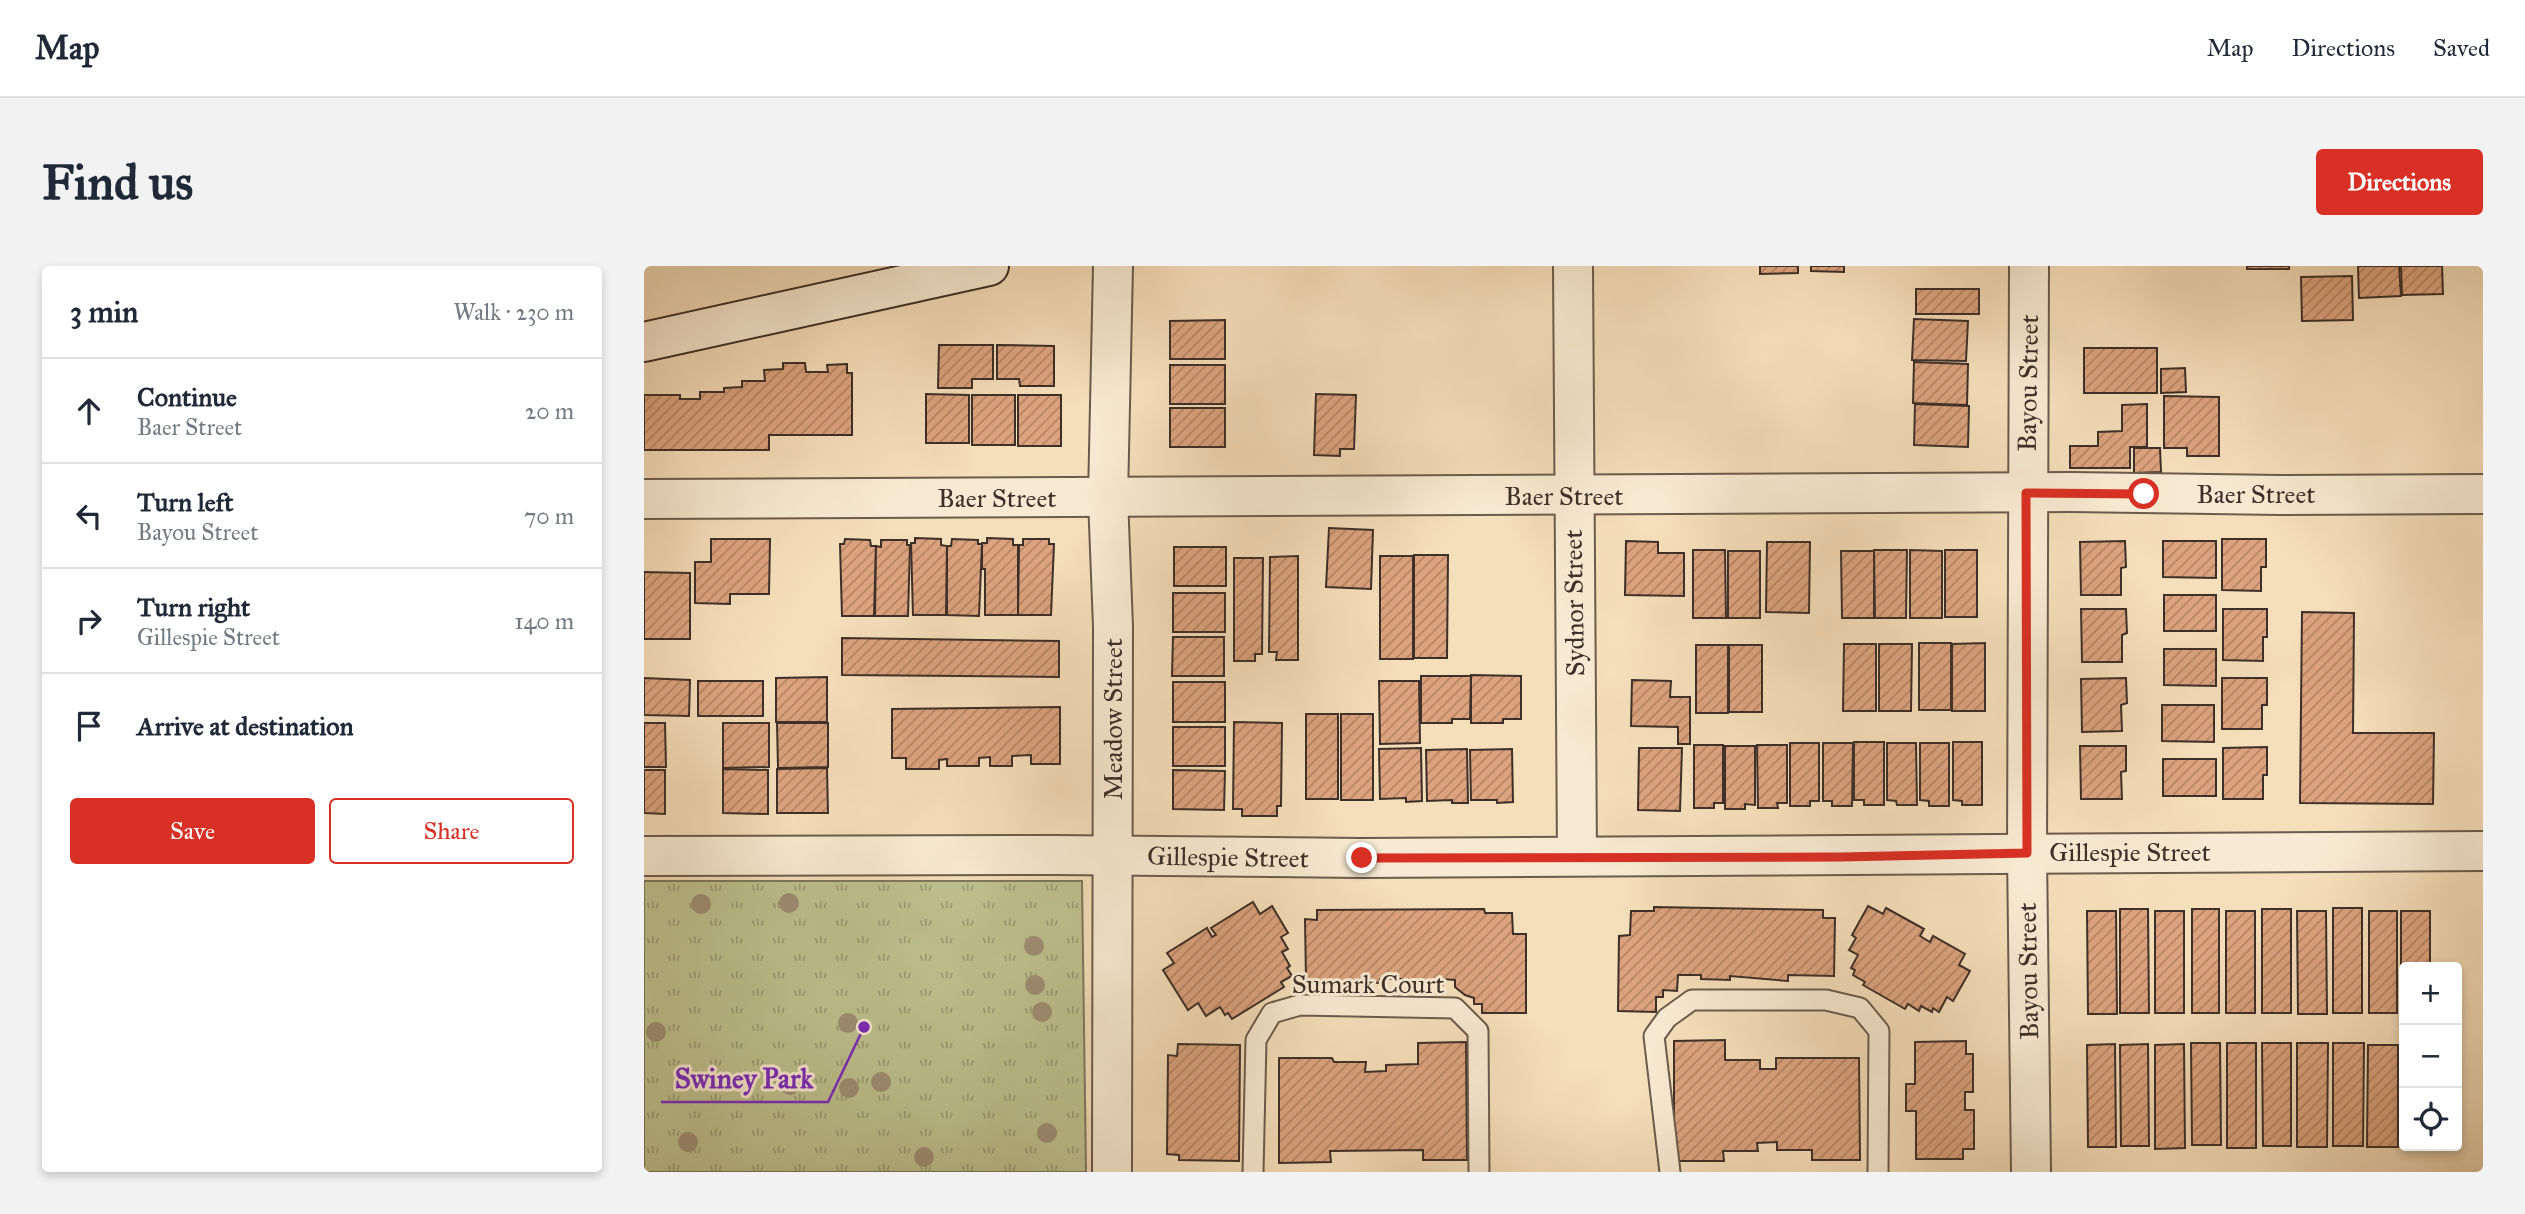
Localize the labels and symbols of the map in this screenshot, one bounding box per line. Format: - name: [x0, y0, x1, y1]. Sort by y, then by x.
- street label: Bayou Street: [2011, 314, 2045, 452]
- route start: [2128, 478, 2159, 509]
- street label: Baer Street: [2197, 478, 2315, 510]
- street label: Baer Street: [1505, 480, 1623, 512]
- street label: Baer Street: [938, 482, 1056, 514]
- street label: Sydnor Street: [1557, 529, 1591, 677]
- street label: Meadow Street: [1097, 638, 1129, 800]
- street label: Gillespie Street: [2049, 836, 2211, 868]
- street label: Gillespie Street: [1147, 840, 1309, 874]
- route end: [1346, 842, 1377, 873]
- street label: Bayou Street: [2011, 902, 2045, 1040]
- street label: Sumark Court: [1292, 968, 1444, 1000]
- callout: Swiney Park: [661, 1053, 828, 1102]
- text: Swiney Park: [675, 1061, 814, 1096]

